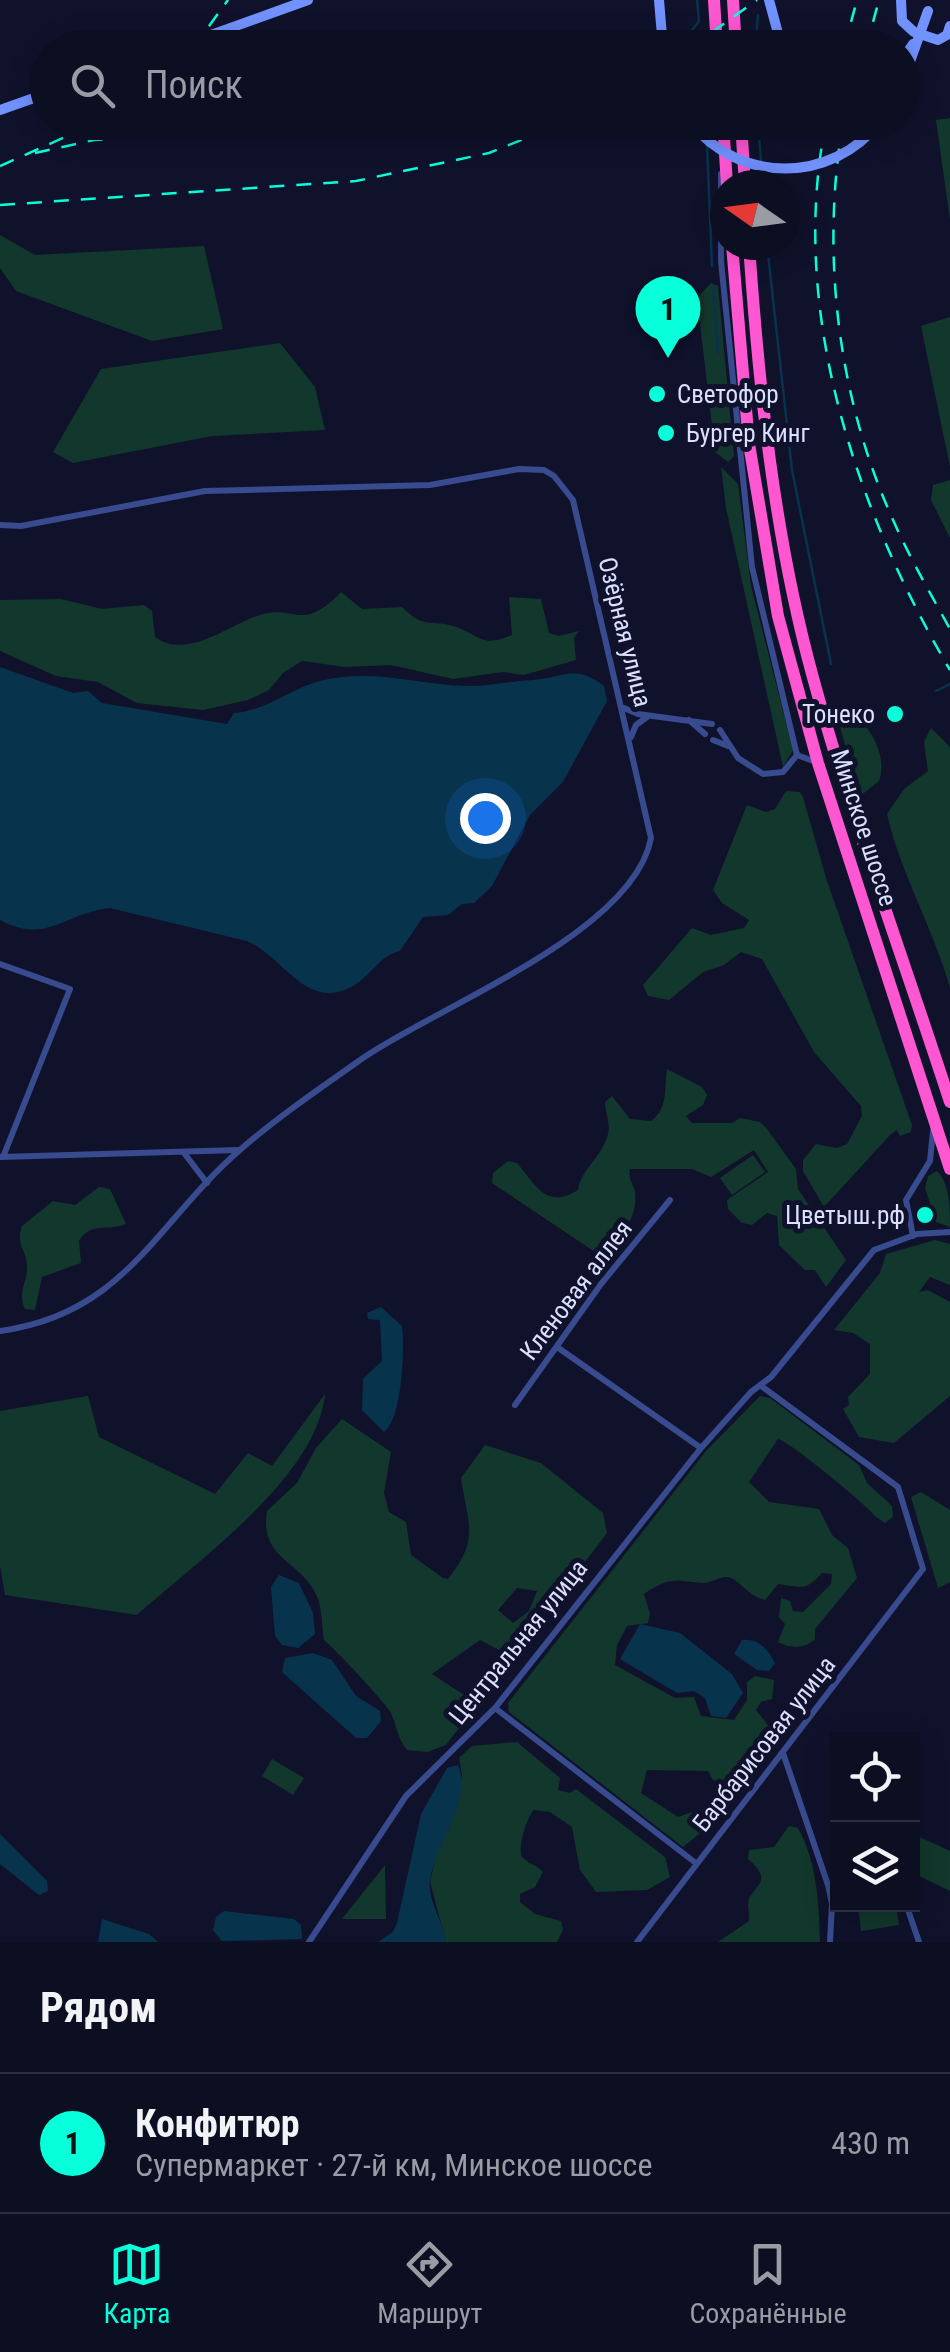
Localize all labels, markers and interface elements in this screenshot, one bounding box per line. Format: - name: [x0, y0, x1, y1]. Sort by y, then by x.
- search box: [30, 30, 920, 140]
- icon: search: [65, 58, 120, 113]
- text: Поиск: [145, 63, 243, 107]
- north arrow: [710, 170, 800, 260]
- pin: 1: [636, 276, 700, 358]
- place label: Светофор: [677, 380, 779, 409]
- marker: Светофор: [646, 383, 668, 405]
- place label: Бургер Кинг: [686, 419, 810, 448]
- marker: Бургер Кинг: [655, 422, 677, 444]
- street label: Озёрная улица: [592, 554, 658, 710]
- place label: Тонеко: [802, 700, 875, 729]
- marker: Тонеко: [884, 703, 906, 725]
- street label: Минское шоссе: [825, 746, 903, 910]
- your location: [460, 793, 511, 844]
- place label: Цветыш.рф: [785, 1201, 905, 1230]
- marker: Цветыш.рф: [914, 1204, 936, 1226]
- street label: Кленовая аллея: [514, 1214, 638, 1366]
- street label: Центральная улица: [443, 1554, 593, 1730]
- street label: Барбарисовая улица: [687, 1651, 841, 1837]
- map controls: [830, 1732, 920, 1912]
- button: locate: [830, 1732, 920, 1822]
- button: layers: [830, 1822, 920, 1912]
- text: Рядом: [40, 1983, 157, 2032]
- text: Конфитюр: [135, 2102, 300, 2146]
- text: 1: [64, 2124, 81, 2162]
- text: 430 m: [831, 2124, 910, 2162]
- text: Супермаркет · 27-й км, Минское шоссе: [135, 2146, 652, 2184]
- tab: Карта: [103, 2237, 170, 2330]
- tab: Маршрут: [377, 2237, 483, 2330]
- tab: Сохранённые: [689, 2237, 847, 2330]

